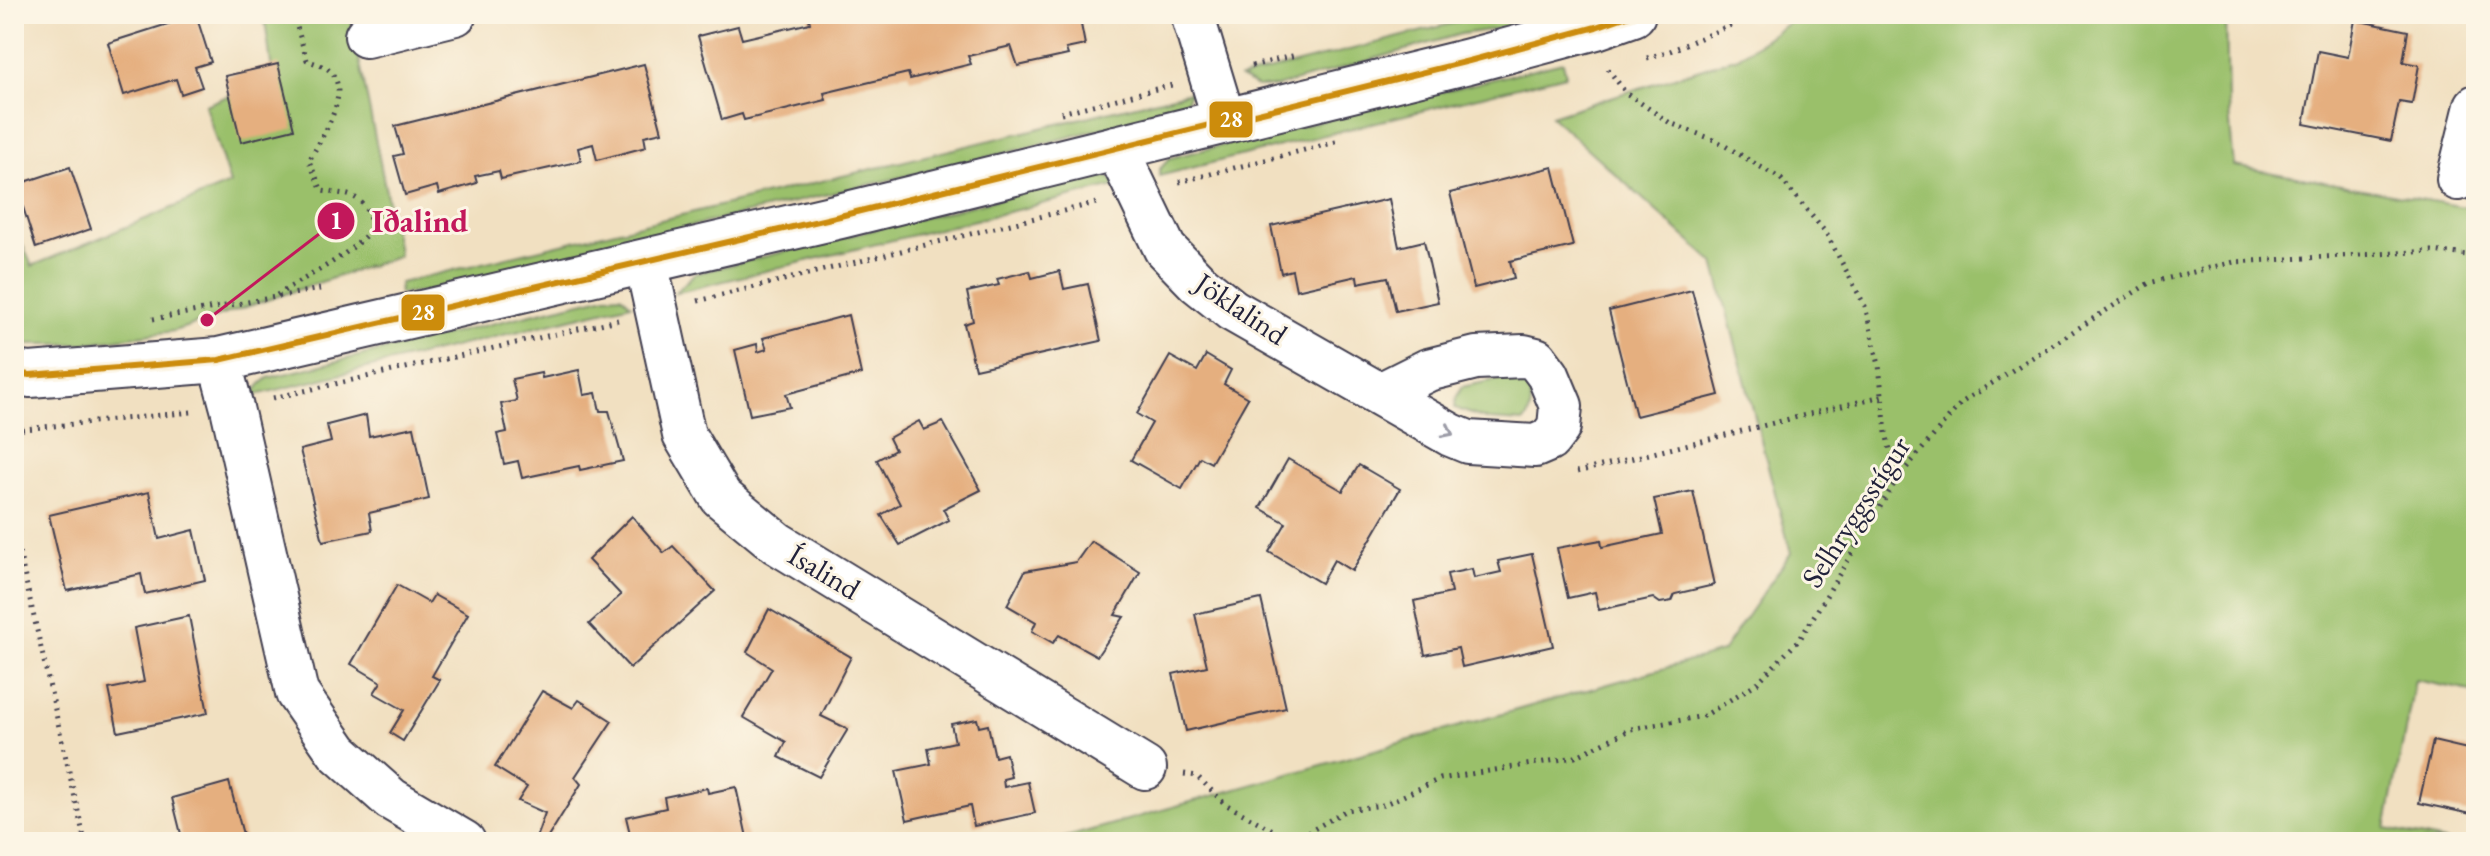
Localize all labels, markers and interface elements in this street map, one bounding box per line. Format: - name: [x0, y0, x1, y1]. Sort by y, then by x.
- line badge: 28: [1208, 100, 1254, 139]
- text: 28: [1219, 105, 1243, 134]
- callout: Iðalind: [316, 193, 484, 249]
- text: Iðalind: [372, 200, 469, 242]
- text: 1: [330, 205, 342, 236]
- street label: Jöklalind: [1185, 262, 1296, 354]
- line badge: 28: [400, 293, 446, 332]
- text: 28: [411, 298, 435, 327]
- one-way arrow: [1439, 423, 1454, 438]
- street label: Selhryggsstígur: [1792, 429, 1919, 595]
- street label: Ísalind: [781, 535, 868, 609]

